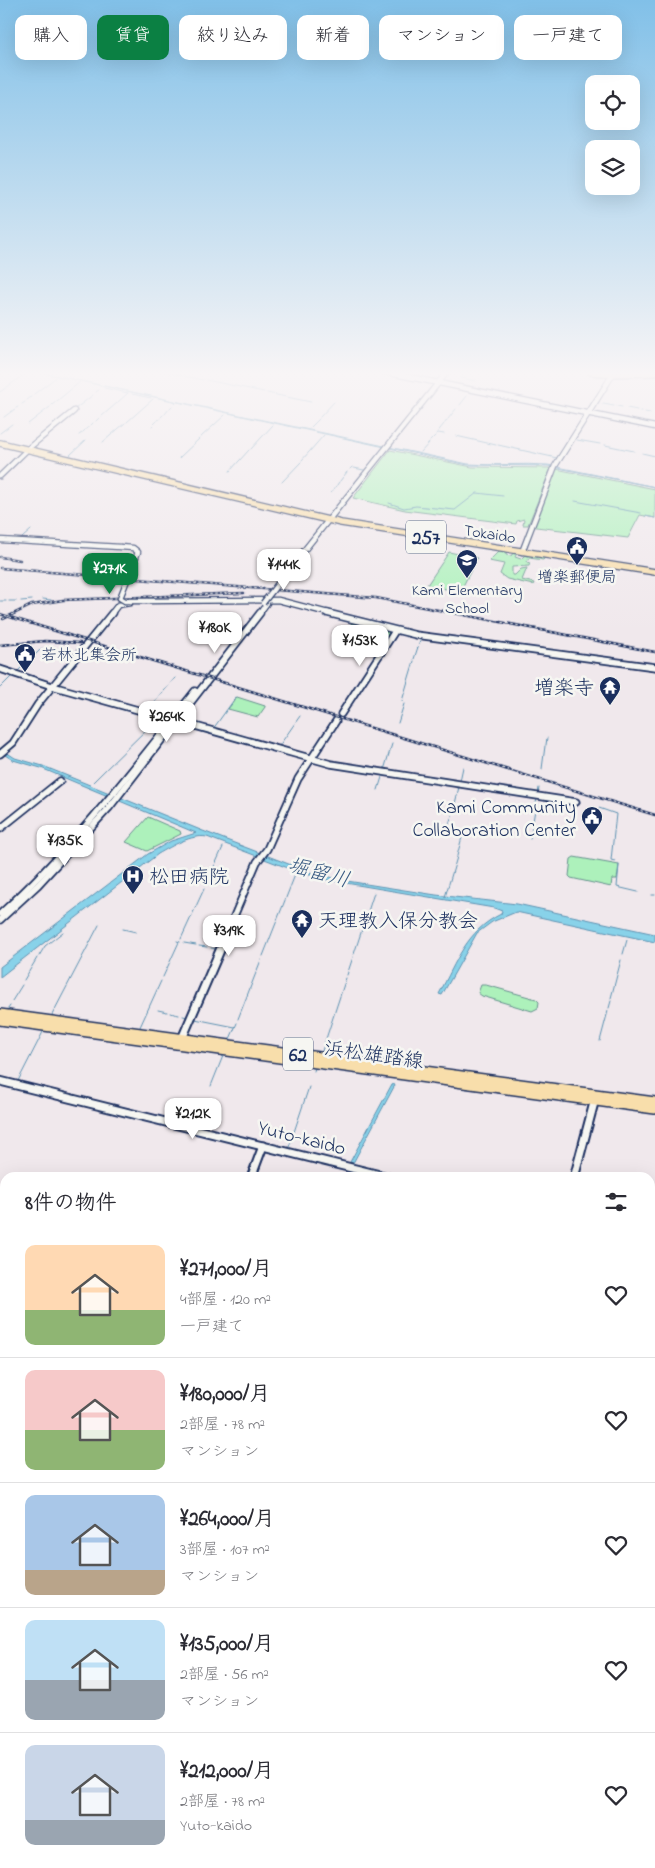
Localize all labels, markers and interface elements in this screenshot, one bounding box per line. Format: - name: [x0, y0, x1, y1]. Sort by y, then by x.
- chip: 購入: [15, 15, 87, 60]
- chip: 賃貸: [97, 15, 169, 60]
- chip: 絞り込み: [179, 15, 287, 60]
- chip: 新着: [297, 15, 369, 60]
- chip: マンション: [379, 15, 504, 60]
- chip: 一戸建て: [514, 15, 622, 60]
- map controls: [585, 75, 640, 195]
- button: locate: [585, 75, 640, 130]
- button: layers: [585, 140, 640, 195]
- street label: Tokaido: [462, 519, 517, 551]
- road number: 257: [406, 520, 446, 554]
- public building icon: 増楽郵便局: [565, 535, 589, 566]
- pin: ¥144K: [249, 548, 319, 591]
- school or university icon: Kami Elementary School: [455, 548, 479, 579]
- pin: ¥271K: [75, 552, 145, 595]
- text: ¥144K: [268, 553, 300, 577]
- text: ¥271K: [93, 557, 127, 581]
- place label: 増楽郵便局: [537, 566, 617, 590]
- place label: Kami Elementary School: [412, 579, 522, 621]
- pin: ¥180K: [180, 612, 250, 654]
- text: ¥180K: [199, 616, 231, 640]
- pin: ¥153K: [325, 624, 395, 667]
- text: ¥153K: [343, 629, 377, 653]
- public building icon: 若林北集会所: [13, 642, 37, 673]
- place label: 若林北集会所: [41, 644, 137, 668]
- place label: 増楽寺: [534, 675, 594, 704]
- temple icon: 増楽寺: [598, 675, 622, 706]
- pin: ¥264K: [132, 700, 202, 743]
- text: ¥264K: [149, 705, 185, 729]
- place label: Kami Community Collaboration Center: [412, 794, 577, 846]
- public building icon: Kami Community Collaboration Center: [580, 805, 604, 836]
- pin: ¥135K: [30, 824, 100, 867]
- text: ¥135K: [48, 829, 82, 853]
- water label: 堀留川: [284, 851, 353, 897]
- hospital icon: 松田病院: [121, 864, 145, 895]
- place label: 松田病院: [149, 864, 229, 893]
- temple icon: 天理教入保分教会: [290, 908, 314, 939]
- place label: 天理教入保分教会: [318, 908, 478, 937]
- pin: ¥319K: [194, 914, 264, 957]
- text: ¥319K: [214, 919, 244, 943]
- street label: 浜松雄踏線: [322, 1035, 425, 1078]
- road number: 62: [283, 1038, 313, 1070]
- pin: ¥212K: [158, 1098, 228, 1140]
- text: ¥212K: [176, 1102, 211, 1126]
- street label: Yuto-kaido: [254, 1114, 349, 1164]
- icon: filters: [602, 1188, 630, 1216]
- text: 8件の物件: [25, 1189, 117, 1219]
- text: ¥271,000/月: [180, 1255, 272, 1285]
- icon: home: [65, 1265, 125, 1325]
- icon: heart: [602, 1281, 630, 1309]
- text: 4部屋 · 120 m²: [180, 1288, 271, 1312]
- text: 一戸建て: [180, 1315, 244, 1339]
- text: ¥180,000/月: [180, 1380, 270, 1410]
- icon: home: [65, 1390, 125, 1450]
- icon: heart: [602, 1406, 630, 1434]
- text: 2部屋 · 78 m²: [180, 1413, 265, 1437]
- text: マンション: [180, 1440, 259, 1464]
- text: ¥264,000/月: [180, 1505, 275, 1535]
- icon: home: [65, 1515, 125, 1575]
- icon: heart: [602, 1531, 630, 1559]
- text: 3部屋 · 107 m²: [180, 1538, 270, 1562]
- text: マンション: [180, 1565, 259, 1589]
- text: ¥135,000/月: [180, 1630, 274, 1660]
- icon: home: [65, 1640, 125, 1700]
- icon: heart: [602, 1656, 630, 1684]
- text: 2部屋 · 56 m²: [180, 1663, 269, 1687]
- text: マンション: [180, 1690, 259, 1714]
- text: ¥212,000/月: [180, 1757, 274, 1787]
- icon: home: [65, 1765, 125, 1825]
- icon: heart: [602, 1781, 630, 1809]
- text: 2部屋 · 78 m²: [180, 1790, 265, 1814]
- text: Yuto-kaido: [180, 1814, 252, 1838]

